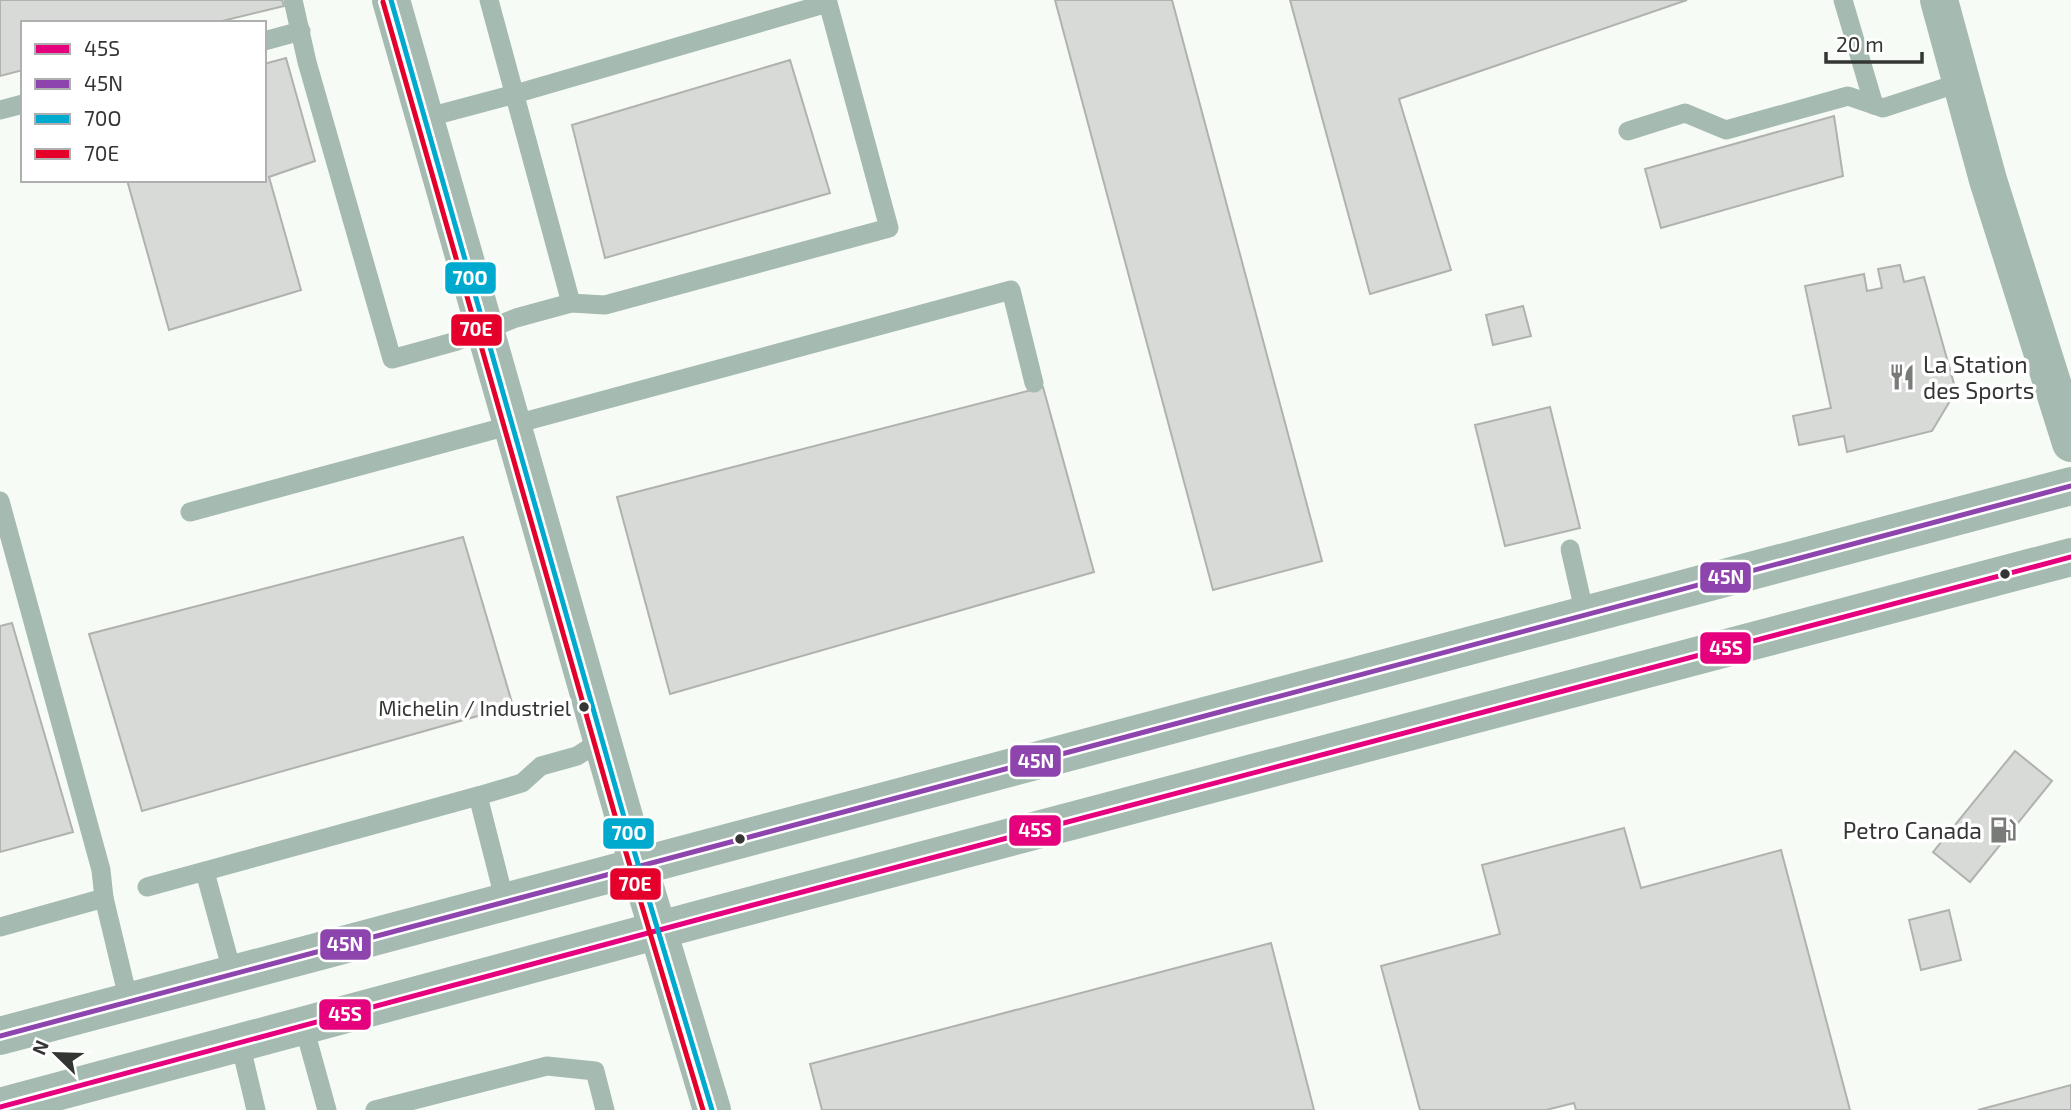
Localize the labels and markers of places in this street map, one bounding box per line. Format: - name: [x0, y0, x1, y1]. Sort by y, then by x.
- place label: La Station des Sports: [1923, 350, 2034, 404]
- restaurant icon: La Station des Sports: [1887, 362, 1917, 392]
- unlabelled marker: [1998, 567, 2012, 581]
- place label: Michelin / Industriel: [378, 695, 572, 720]
- marker: Michelin / Industriel: [577, 700, 591, 714]
- fuel station icon: Petro Canada: [1988, 815, 2018, 845]
- place label: Petro Canada: [1843, 816, 1982, 844]
- unlabelled marker: [733, 832, 747, 846]

